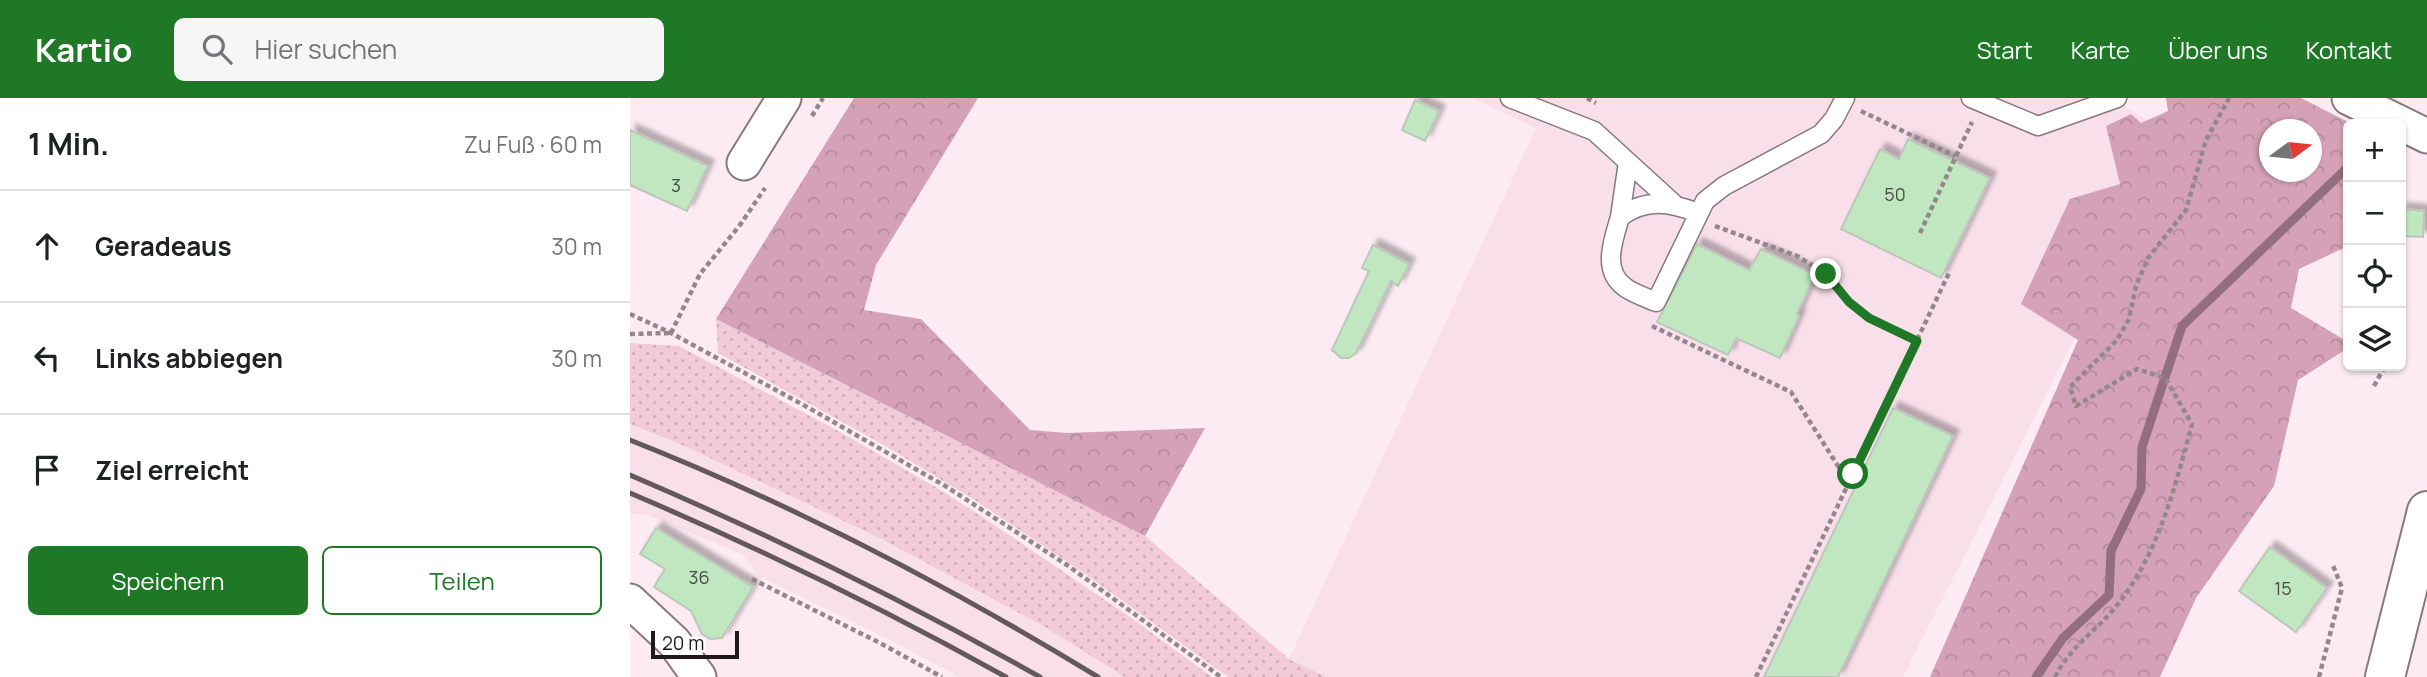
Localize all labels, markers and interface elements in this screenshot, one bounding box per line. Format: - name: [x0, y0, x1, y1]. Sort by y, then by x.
- search box: [174, 18, 664, 81]
- text: Kartio: [35, 27, 132, 72]
- icon: search: [198, 30, 236, 68]
- text: Hier suchen: [254, 31, 397, 67]
- text: Start: [1977, 33, 2033, 66]
- text: Karte: [2071, 33, 2130, 66]
- text: Über uns: [2168, 33, 2268, 66]
- text: Kontakt: [2306, 33, 2392, 66]
- north arrow: [2259, 119, 2322, 182]
- map controls: [2343, 119, 2406, 371]
- button: +: [2343, 119, 2406, 182]
- text: 1 Min.: [28, 123, 109, 164]
- text: Zu Fuß · 60 m: [464, 128, 602, 160]
- house number: 3: [671, 173, 681, 197]
- house number: 50: [1884, 182, 1906, 206]
- button: −: [2343, 182, 2406, 245]
- icon: ahead: [28, 227, 66, 265]
- text: Geradeaus: [95, 228, 231, 264]
- text: 30 m: [551, 230, 602, 262]
- button: locate: [2343, 245, 2406, 308]
- route end: [1810, 258, 1841, 289]
- button: layers: [2343, 308, 2406, 371]
- icon: left: [28, 339, 66, 377]
- text: Links abbiegen: [95, 340, 283, 376]
- text: 30 m: [551, 342, 602, 374]
- icon: arrive: [28, 451, 66, 489]
- text: Ziel erreicht: [95, 452, 249, 488]
- route start: [1837, 458, 1868, 489]
- button: Speichern: [28, 546, 308, 615]
- button: Teilen: [322, 546, 602, 615]
- house number: 36: [688, 565, 710, 589]
- house number: 15: [2274, 576, 2292, 600]
- scale bar: [651, 628, 738, 660]
- text: 20 m: [662, 630, 704, 656]

